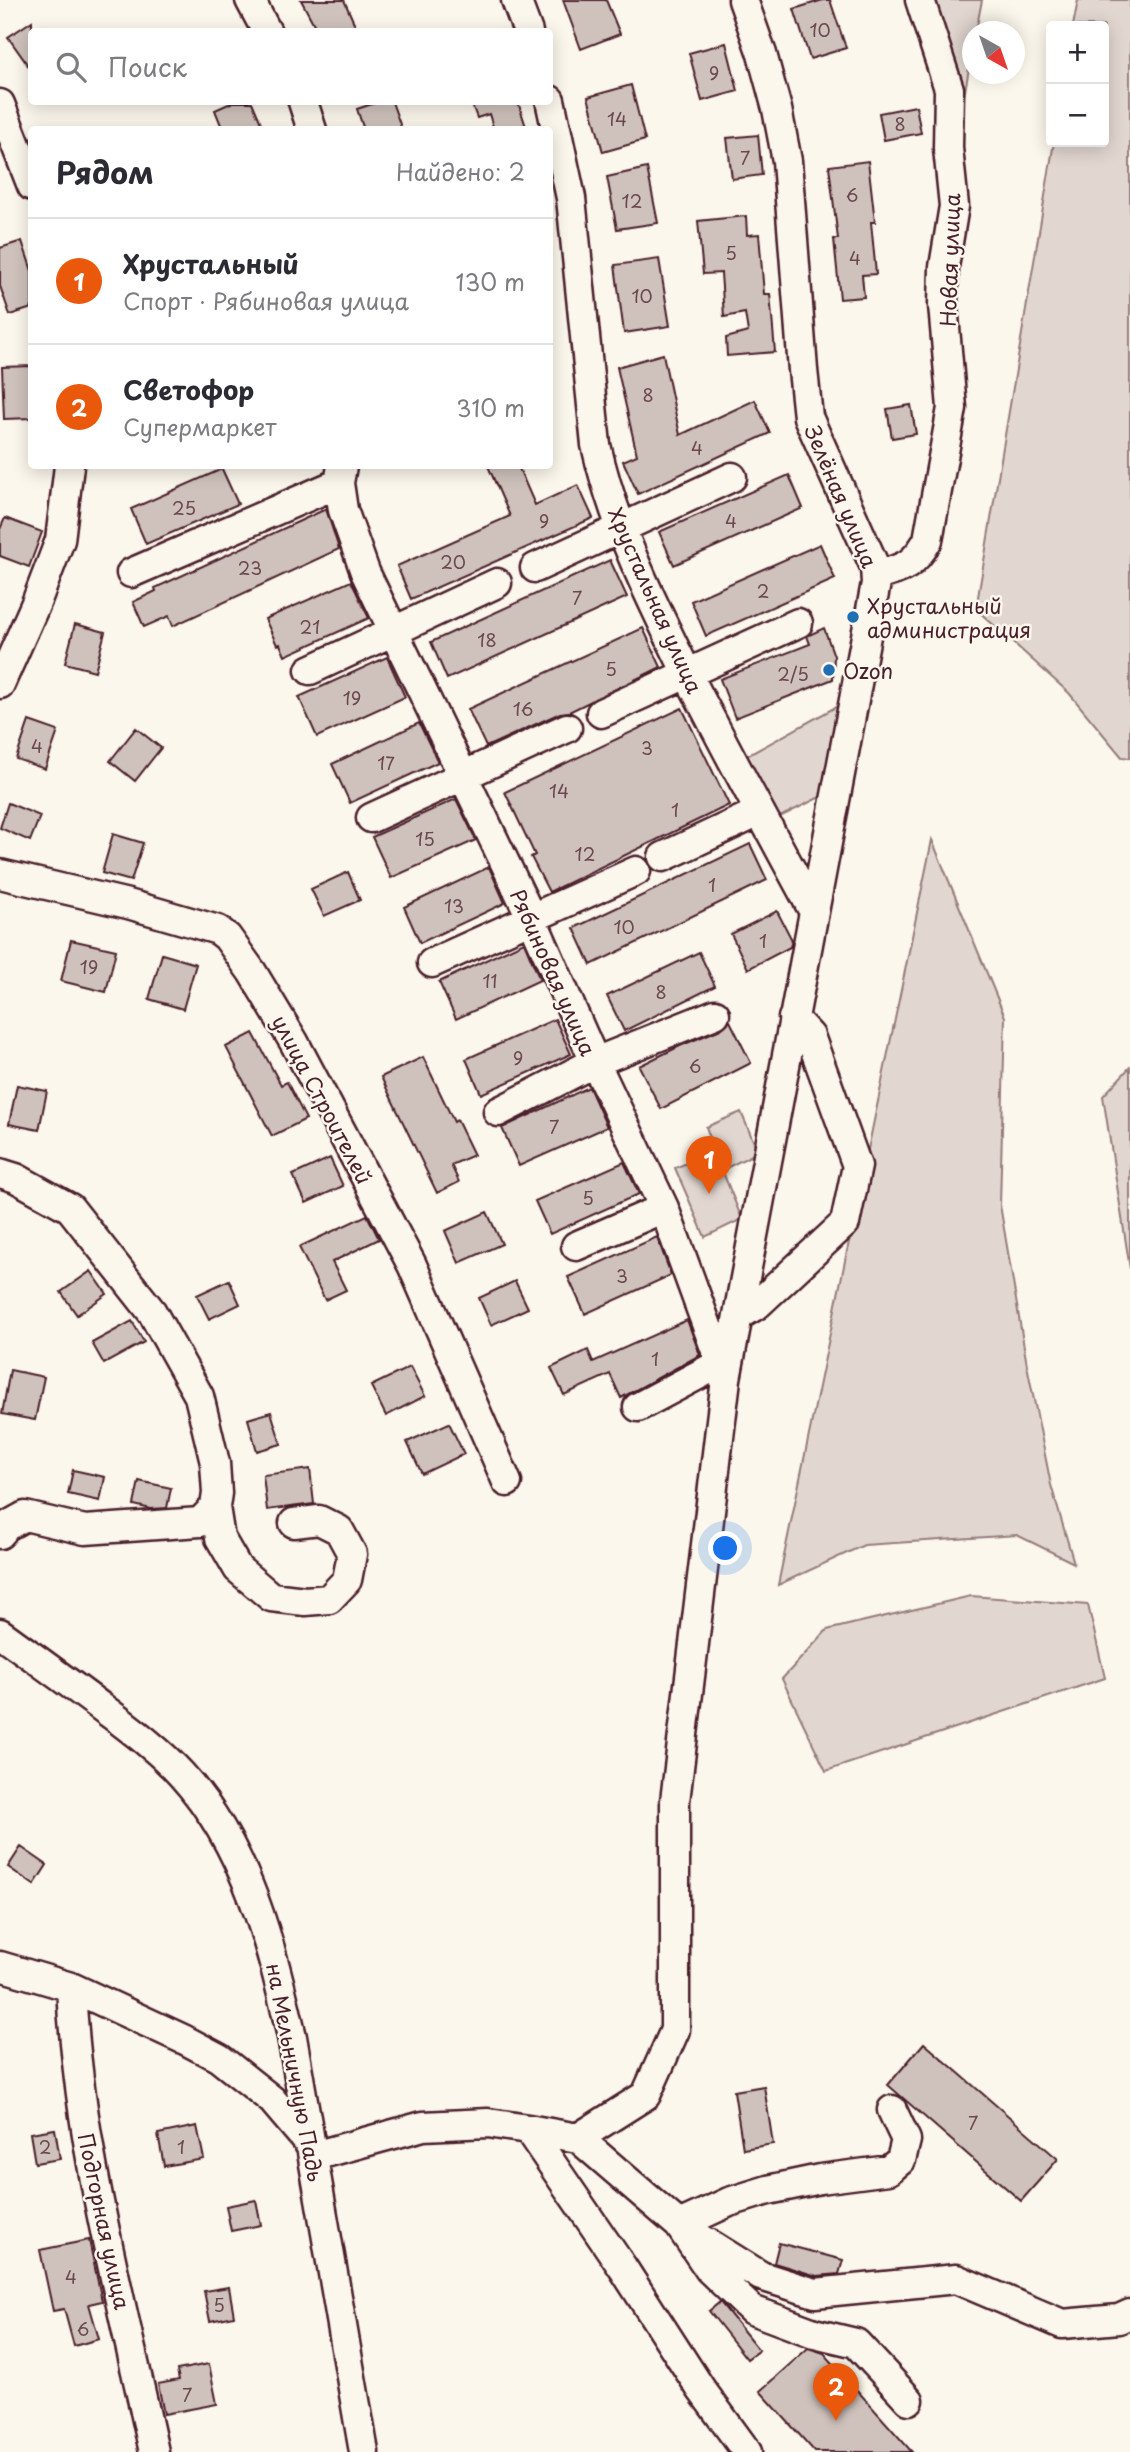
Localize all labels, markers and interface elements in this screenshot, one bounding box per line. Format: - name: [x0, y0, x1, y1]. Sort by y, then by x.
- house number: 10: [809, 16, 831, 43]
- north arrow: [962, 21, 1025, 84]
- map controls: [1046, 21, 1109, 147]
- button: +: [1046, 21, 1109, 84]
- search box: [28, 28, 553, 105]
- text: Поиск: [108, 47, 187, 86]
- icon: search: [52, 48, 90, 86]
- house number: 9: [709, 59, 719, 86]
- button: −: [1046, 84, 1109, 147]
- house number: 14: [607, 105, 627, 132]
- house number: 8: [894, 110, 906, 137]
- house number: 7: [740, 144, 750, 171]
- text: Рядом: [56, 149, 154, 194]
- text: Найдено: 2: [396, 154, 525, 189]
- house number: 6: [846, 181, 858, 208]
- house number: 12: [622, 187, 642, 214]
- street label: Новая улица: [931, 192, 967, 327]
- house number: 5: [725, 239, 737, 266]
- text: Хрустальный: [123, 244, 299, 283]
- house number: 4: [849, 244, 861, 271]
- text: 1: [74, 264, 85, 299]
- text: 130 m: [455, 264, 525, 299]
- house number: 10: [631, 282, 653, 309]
- text: Спорт · Рябиновая улица: [123, 283, 409, 318]
- text: Светофор: [123, 370, 254, 409]
- house number: 8: [642, 381, 654, 408]
- text: 2: [71, 390, 87, 425]
- text: 310 m: [456, 390, 525, 425]
- text: Супермаркет: [123, 409, 277, 444]
- street label: Зелёная улица: [797, 420, 887, 573]
- house number: 4: [691, 434, 703, 461]
- house number: 25: [172, 494, 196, 521]
- street label: Хрустальная улица: [601, 502, 712, 699]
- house number: 9: [539, 507, 549, 534]
- house number: 4: [725, 507, 737, 534]
- house number: 20: [440, 548, 466, 575]
- house number: 23: [238, 554, 262, 581]
- house number: 2: [757, 577, 769, 604]
- house number: 7: [572, 584, 582, 611]
- place label: Хрустальный администрация: [867, 589, 1031, 645]
- marker: Хрустальный администрация: [845, 609, 861, 625]
- house number: 21: [300, 613, 320, 640]
- house number: 18: [477, 626, 497, 653]
- place label: Ozon: [843, 654, 893, 686]
- house number: 5: [605, 655, 617, 682]
- house number: 2/5: [777, 660, 809, 687]
- marker: Ozon: [821, 662, 837, 678]
- house number: 19: [343, 684, 361, 711]
- house number: 16: [513, 695, 533, 722]
- house number: 4: [31, 732, 43, 759]
- house number: 3: [641, 734, 653, 761]
- house number: 17: [377, 749, 395, 776]
- house number: 14: [549, 777, 569, 804]
- house number: 1: [671, 796, 679, 823]
- house number: 15: [415, 825, 435, 852]
- house number: 12: [575, 840, 595, 867]
- house number: 1: [708, 871, 716, 898]
- street label: Рябиновая улица: [503, 884, 605, 1061]
- house number: 13: [444, 892, 464, 919]
- house number: 10: [613, 913, 635, 940]
- house number: 1: [759, 927, 767, 954]
- house number: 19: [80, 953, 98, 980]
- house number: 11: [482, 967, 498, 994]
- house number: 8: [655, 978, 667, 1005]
- street label: улица Строителей: [265, 1009, 381, 1189]
- house number: 9: [513, 1044, 523, 1071]
- house number: 6: [689, 1052, 701, 1079]
- house number: 7: [549, 1113, 559, 1140]
- pin: 1: [686, 1136, 732, 1194]
- house number: 5: [582, 1184, 594, 1211]
- house number: 3: [616, 1262, 628, 1289]
- house number: 1: [651, 1345, 659, 1372]
- your location: [708, 1531, 742, 1565]
- street label: на Мельничную Падь: [259, 1960, 333, 2184]
- house number: 7: [968, 2109, 978, 2136]
- street label: Подгорная улица: [71, 2130, 139, 2313]
- house number: 2: [39, 2133, 51, 2160]
- house number: 1: [177, 2133, 185, 2160]
- house number: 4: [65, 2263, 77, 2290]
- house number: 5: [213, 2291, 225, 2318]
- house number: 6: [77, 2315, 89, 2342]
- pin: 2: [813, 2363, 859, 2421]
- house number: 7: [182, 2381, 192, 2408]

